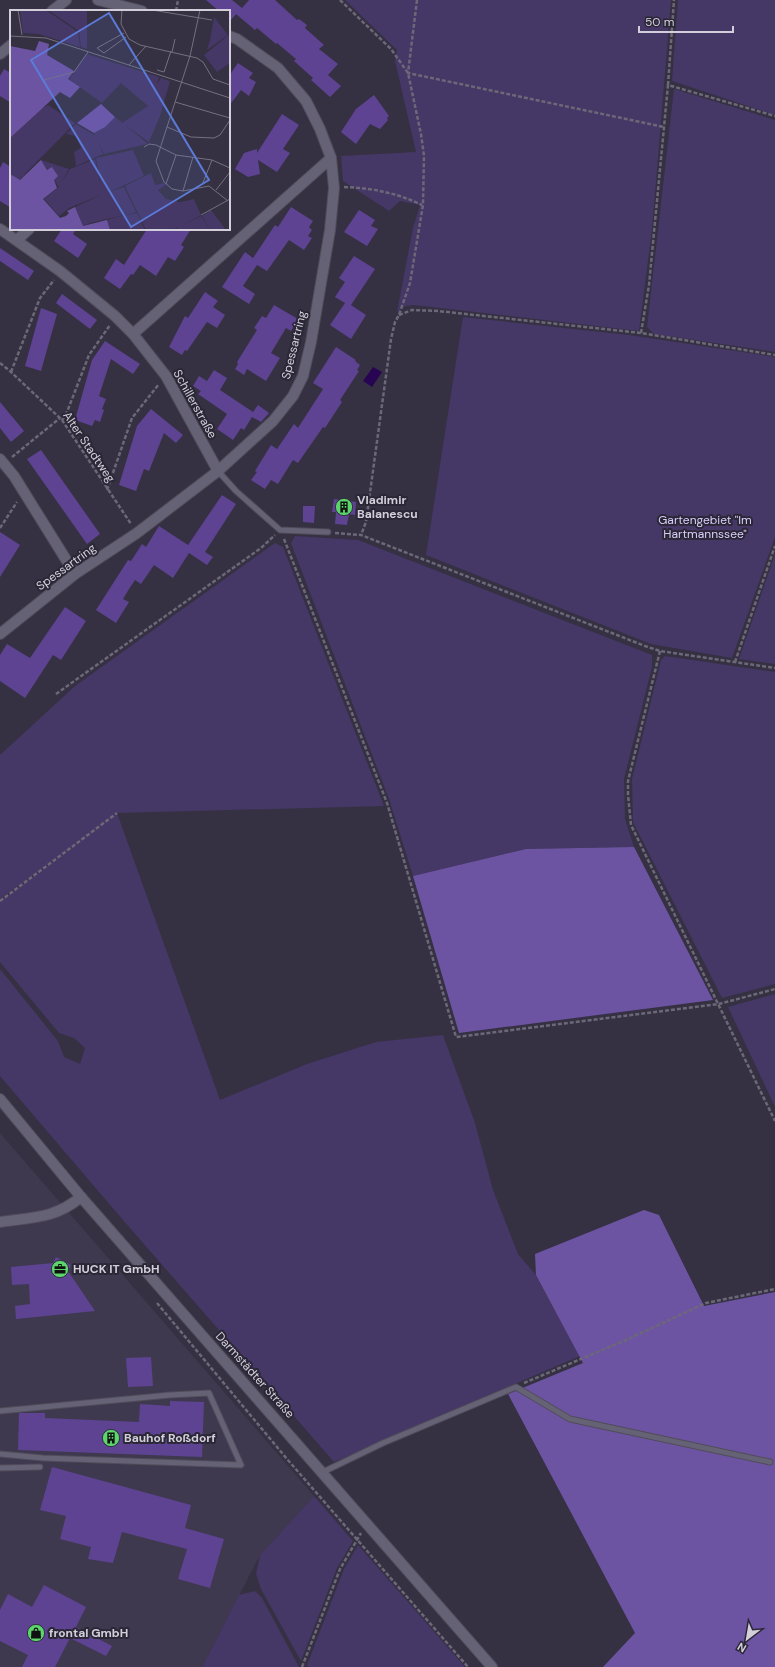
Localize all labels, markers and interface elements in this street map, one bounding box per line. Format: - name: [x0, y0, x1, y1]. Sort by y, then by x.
- scale bar: [639, 8, 733, 34]
- inset map: [10, 10, 230, 230]
- text: 50 m: [645, 14, 674, 30]
- street label: Spessartring: [278, 309, 310, 381]
- street label: Schillerstraße: [170, 367, 221, 441]
- street label: Alter Stadtweg: [59, 408, 119, 486]
- place label: Vladimir Balanescu: [357, 492, 418, 522]
- building icon: Vladimir Balanescu: [334, 497, 354, 517]
- park label: Gartengebiet "Im Hartmannssee": [658, 512, 752, 542]
- street label: Spessartring: [33, 540, 99, 594]
- office icon: HUCK IT GmbH: [50, 1259, 70, 1279]
- place label: HUCK IT GmbH: [73, 1261, 160, 1277]
- street label: Darmstädter Straße: [212, 1329, 298, 1422]
- building icon: Bauhof Roßdorf: [101, 1428, 121, 1448]
- place label: Bauhof Roßdorf: [124, 1430, 216, 1446]
- north arrow: [727, 1619, 767, 1659]
- shop icon: frontal GmbH: [26, 1623, 46, 1643]
- place label: frontal GmbH: [49, 1625, 128, 1641]
- text: N: [735, 1640, 749, 1656]

